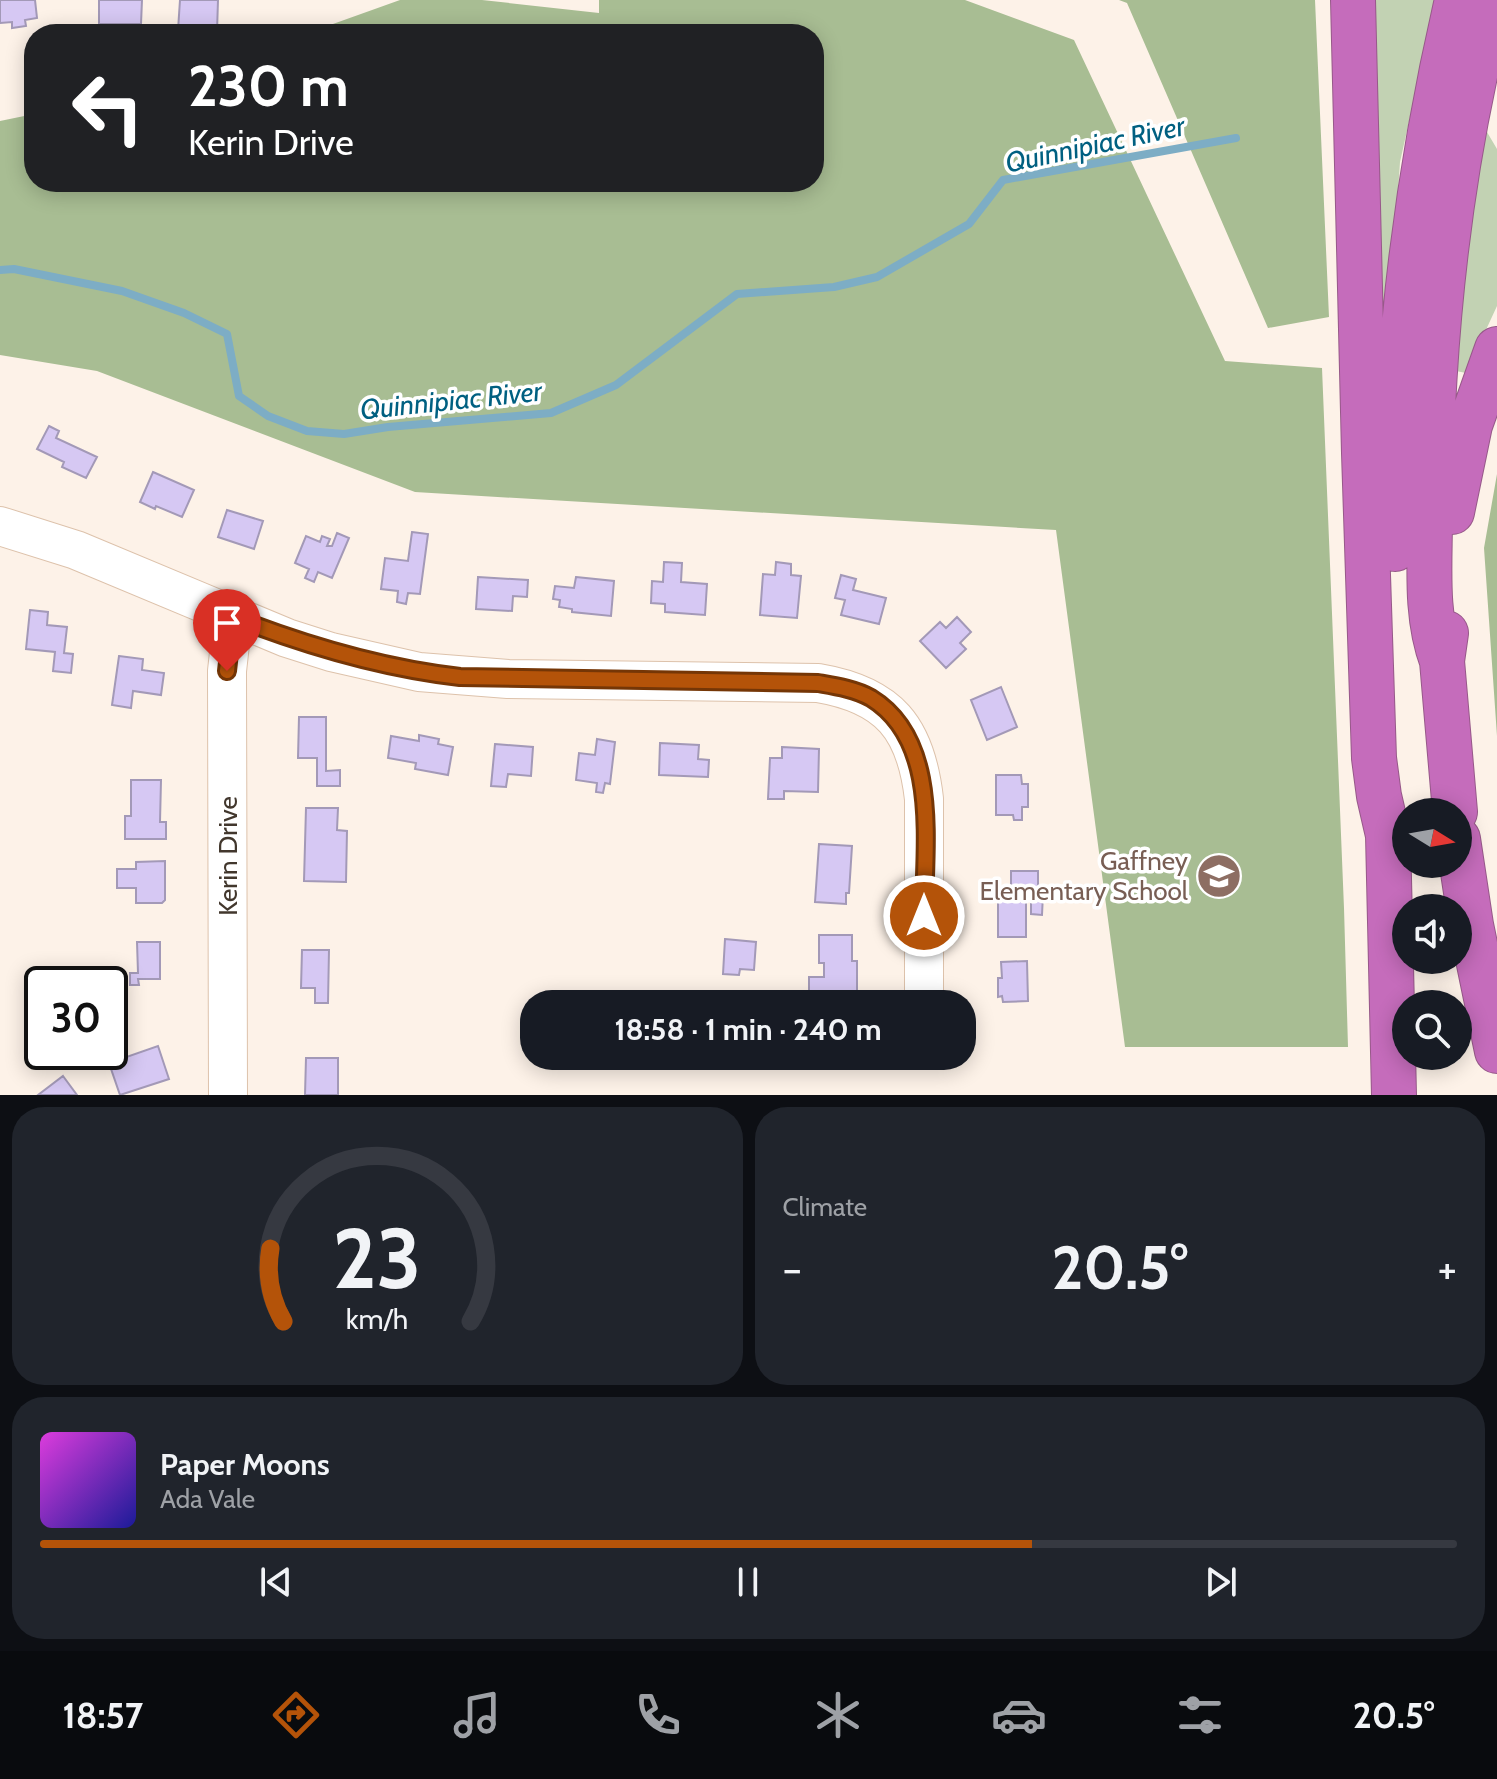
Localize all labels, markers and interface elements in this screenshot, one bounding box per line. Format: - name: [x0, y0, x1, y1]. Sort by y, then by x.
- text: 230 m: [188, 52, 349, 120]
- icon: left: [56, 56, 160, 160]
- water label: Quinnipiac River: [1002, 108, 1189, 180]
- text: Kerin Drive: [188, 120, 354, 164]
- water label: Quinnipiac River: [358, 373, 545, 426]
- pin: [193, 589, 261, 671]
- icon: arrive: [205, 601, 249, 645]
- street label: Kerin Drive: [212, 796, 244, 916]
- north arrow: [1392, 798, 1472, 878]
- map controls: [1392, 798, 1472, 1070]
- place label: Gaffney Elementary School: [980, 845, 1188, 907]
- school or university icon: Gaffney Elementary School: [1195, 852, 1243, 900]
- position arrow: [882, 874, 966, 958]
- button: sound: [1392, 894, 1472, 974]
- speed limit sign: 30: [24, 966, 128, 1070]
- button: search: [1392, 990, 1472, 1070]
- text: 18:58 · 1 min · 240 m: [614, 1011, 882, 1048]
- text: Climate: [783, 1191, 867, 1223]
- text: 23: [333, 1208, 422, 1309]
- text: 20.5°: [1052, 1231, 1188, 1304]
- text: −: [783, 1242, 802, 1295]
- text: +: [1438, 1242, 1457, 1295]
- text: km/h: [346, 1301, 409, 1336]
- text: Paper Moons: [160, 1446, 330, 1483]
- text: Ada Vale: [160, 1483, 255, 1515]
- icon: previous: [254, 1560, 298, 1604]
- icon: pause: [726, 1560, 770, 1604]
- icon: next: [1199, 1560, 1243, 1604]
- icon: directions: [268, 1687, 324, 1743]
- icon: music: [449, 1687, 505, 1743]
- icon: phone: [630, 1687, 686, 1743]
- icon: climate: [810, 1687, 866, 1743]
- icon: car: [991, 1687, 1047, 1743]
- icon: filters: [1172, 1687, 1228, 1743]
- text: 18:57: [62, 1693, 143, 1737]
- text: 20.5°: [1353, 1693, 1434, 1737]

